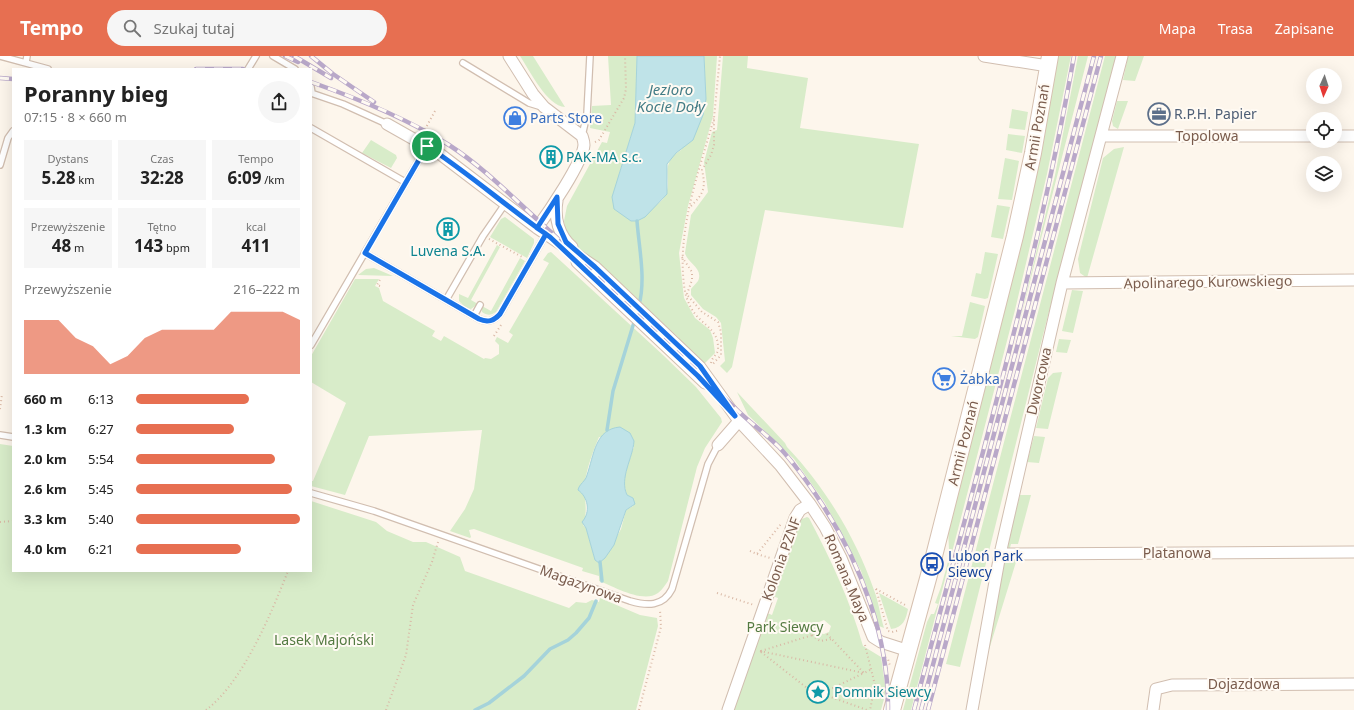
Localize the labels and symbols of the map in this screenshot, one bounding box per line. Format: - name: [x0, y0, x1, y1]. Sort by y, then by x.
- north arrow: [1306, 68, 1342, 104]
- water label: Jezioro Kocie Doły: [637, 79, 706, 116]
- street label: Armii Poznań: [1020, 82, 1053, 172]
- office icon: R.P.H. Papier: [1146, 101, 1172, 127]
- place label: R.P.H. Papier: [1174, 104, 1257, 123]
- shop icon: Parts Store: [502, 105, 528, 131]
- place label: Parts Store: [530, 108, 602, 127]
- street label: Topolowa: [1175, 126, 1239, 145]
- pin: [410, 129, 444, 163]
- building icon: PAK-MA s.c.: [538, 144, 564, 170]
- place label: PAK-MA s.c.: [566, 147, 642, 166]
- building icon: Luvena S.A.: [435, 216, 461, 242]
- place label: Luvena S.A.: [410, 241, 486, 260]
- street label: Apolinarego Kurowskiego: [1124, 271, 1292, 292]
- street label: Dworcowa: [1021, 345, 1056, 417]
- supermarket icon: Żabka: [931, 366, 957, 392]
- place label: Żabka: [960, 369, 1000, 388]
- street label: Armii Poznań: [943, 398, 982, 487]
- street label: Kolonia PZNF: [757, 515, 804, 603]
- street label: Romana Maya: [820, 531, 875, 625]
- street label: Platanowa: [1143, 543, 1211, 562]
- place label: Luboń Park Siewcy: [948, 546, 1023, 581]
- bus stop icon: Luboń Park Siewcy: [919, 551, 945, 577]
- street label: Magazynowa: [537, 560, 625, 607]
- park label: Park Siewcy: [747, 617, 824, 636]
- park label: Lasek Majoński: [274, 630, 374, 649]
- street label: Dojazdowa: [1208, 674, 1280, 693]
- place icon: Pomnik Siewcy: [805, 679, 831, 705]
- place label: Pomnik Siewcy: [834, 682, 932, 701]

